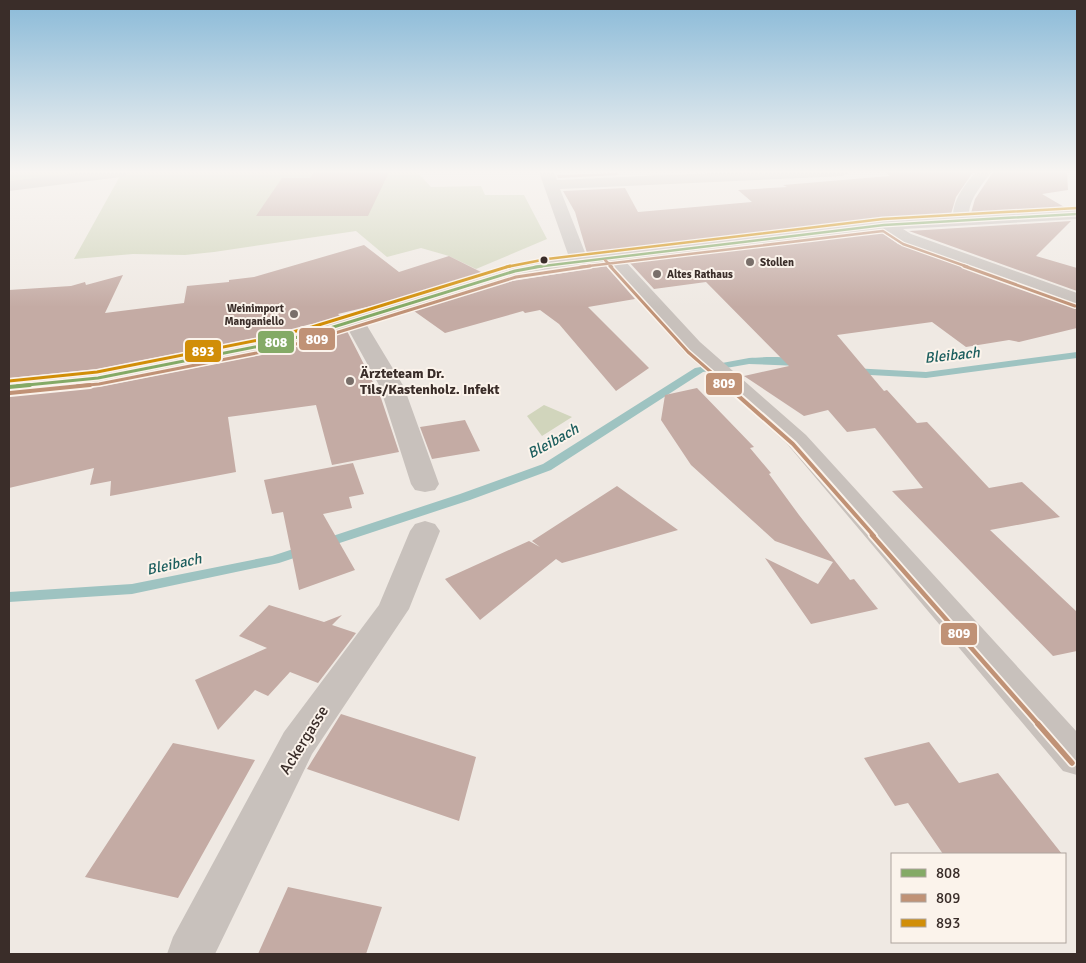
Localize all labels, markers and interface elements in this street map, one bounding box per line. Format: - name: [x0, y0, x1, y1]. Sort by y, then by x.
- unlabelled marker: [539, 255, 549, 265]
- marker: Stollen: [744, 256, 756, 268]
- place label: Stollen: [760, 256, 794, 269]
- marker: Altes Rathaus: [651, 268, 663, 280]
- place label: Altes Rathaus: [667, 268, 733, 281]
- place label: Weinimport Manganiello: [224, 302, 284, 328]
- marker: Weinimport Manganiello: [288, 308, 300, 320]
- line badge: 809: [298, 327, 336, 351]
- line badge: 808: [257, 330, 295, 354]
- text: 809: [306, 331, 329, 348]
- text: 808: [265, 334, 288, 351]
- line badge: 893: [184, 339, 222, 363]
- text: 893: [192, 343, 214, 360]
- water label: Bleibach: [923, 343, 981, 367]
- place label: Ärzteteam Dr. Tils/Kastenholz. Infekt: [360, 365, 500, 398]
- line badge: 809: [705, 372, 743, 396]
- marker: Ärzteteam Dr. Tils/Kastenholz. Infekt: [344, 375, 356, 387]
- text: 809: [713, 375, 736, 392]
- water label: Bleibach: [524, 419, 582, 462]
- water label: Bleibach: [145, 549, 204, 579]
- line badge: 809: [940, 622, 978, 646]
- text: 809: [948, 625, 971, 642]
- street label: Ackergasse: [275, 702, 333, 778]
- legend: [891, 853, 1066, 943]
- text: 808: [936, 864, 960, 882]
- text: 809: [936, 889, 960, 907]
- text: 893: [936, 914, 960, 932]

